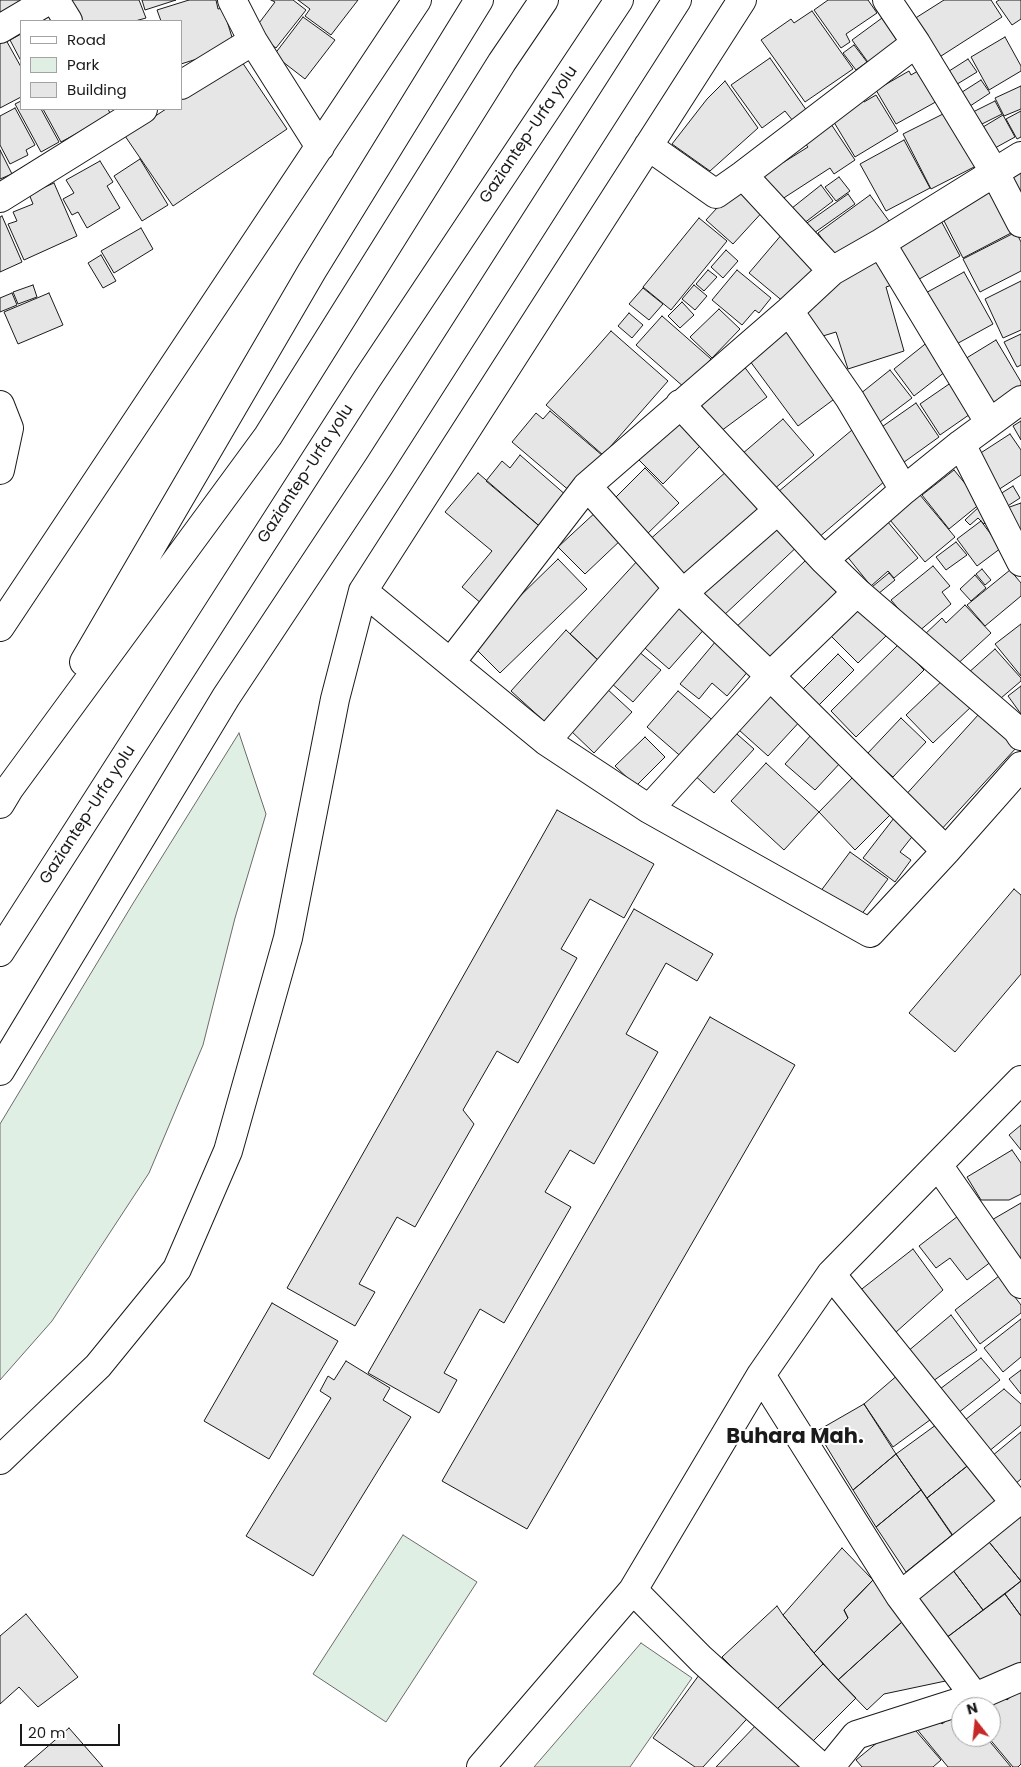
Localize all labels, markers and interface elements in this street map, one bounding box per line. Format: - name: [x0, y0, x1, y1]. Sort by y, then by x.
- legend: [20, 20, 182, 110]
- text: Road: [67, 29, 106, 50]
- text: Park: [67, 54, 99, 75]
- street label: Gaziantep-Urfa yolu: [476, 63, 582, 207]
- text: Building: [67, 79, 127, 100]
- street label: Gaziantep-Urfa yolu: [254, 401, 358, 547]
- street label: Gaziantep-Urfa yolu: [36, 742, 140, 888]
- district label: Buhara Mah.: [726, 1425, 864, 1451]
- north arrow: [951, 1697, 1001, 1747]
- text: N: [964, 1697, 980, 1720]
- scale bar: [22, 1714, 122, 1746]
- text: 20 m: [28, 1722, 66, 1743]

